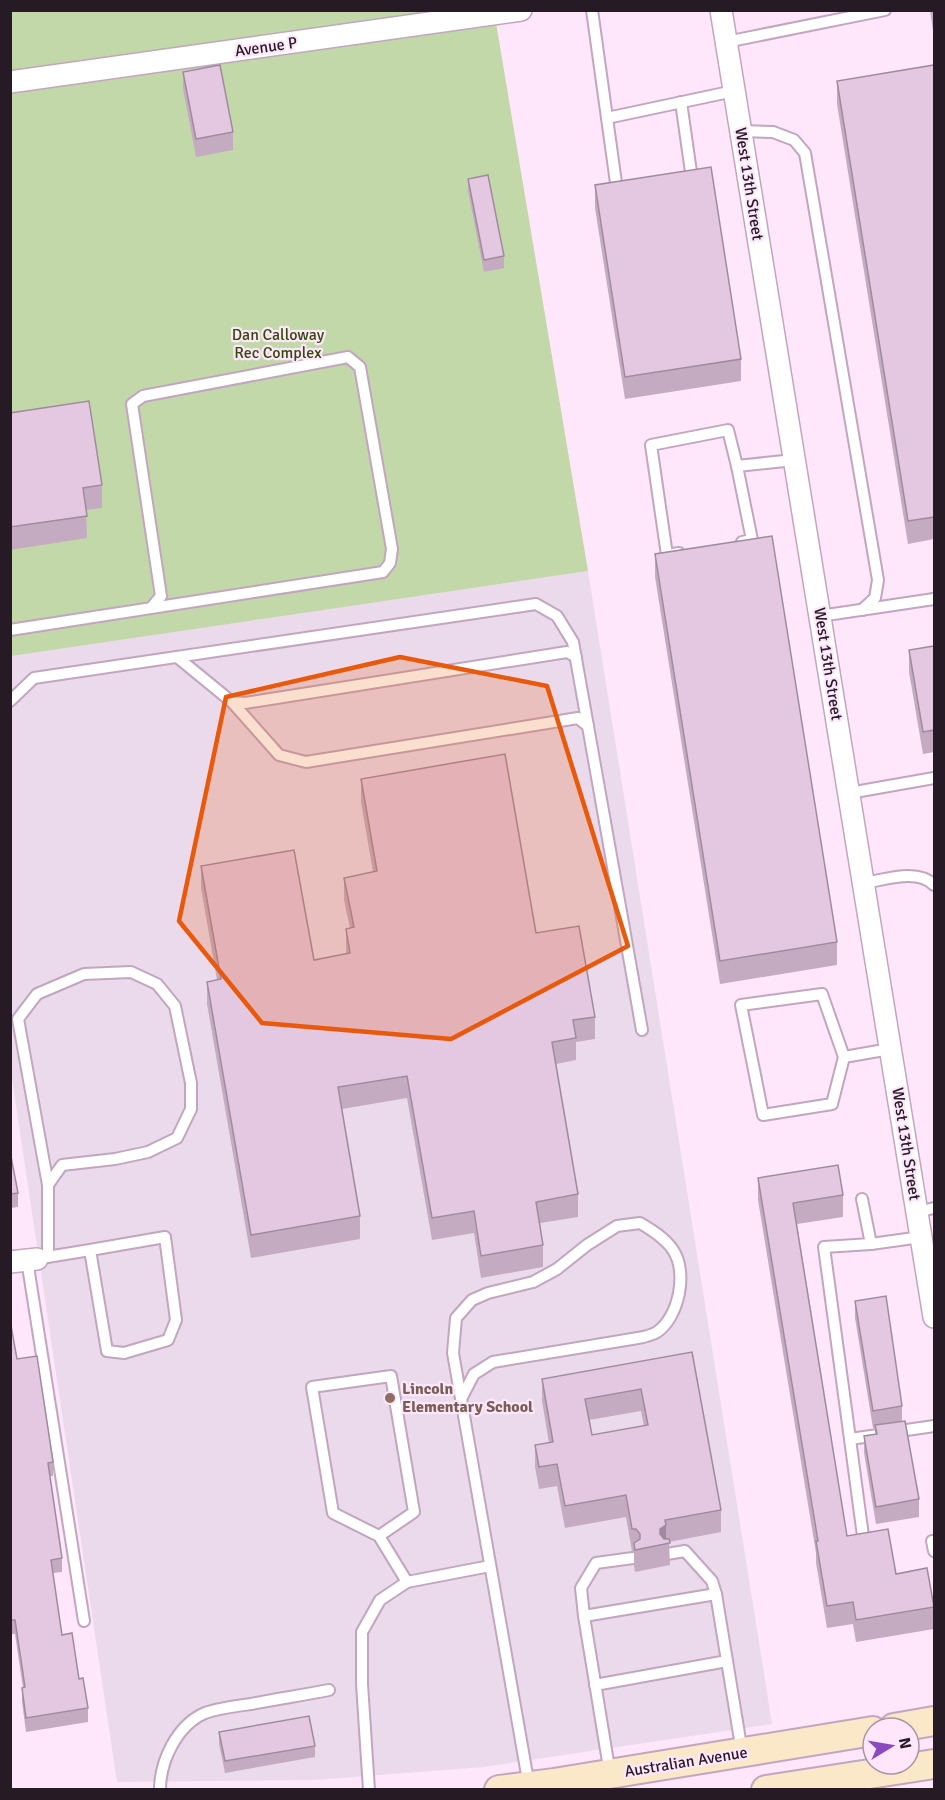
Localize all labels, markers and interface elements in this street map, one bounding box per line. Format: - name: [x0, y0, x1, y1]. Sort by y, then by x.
- street label: Avenue P: [234, 33, 298, 61]
- street label: West 13th Street: [730, 126, 768, 242]
- park label: Dan Calloway Rec Complex: [232, 325, 325, 363]
- street label: West 13th Street: [809, 606, 847, 722]
- street label: West 13th Street: [887, 1086, 925, 1202]
- place label: Lincoln Elementary School: [402, 1379, 533, 1417]
- marker: Lincoln Elementary School: [383, 1391, 397, 1405]
- north arrow: [861, 1716, 921, 1776]
- text: N: [894, 1736, 916, 1751]
- street label: Australian Avenue: [623, 1742, 749, 1782]

